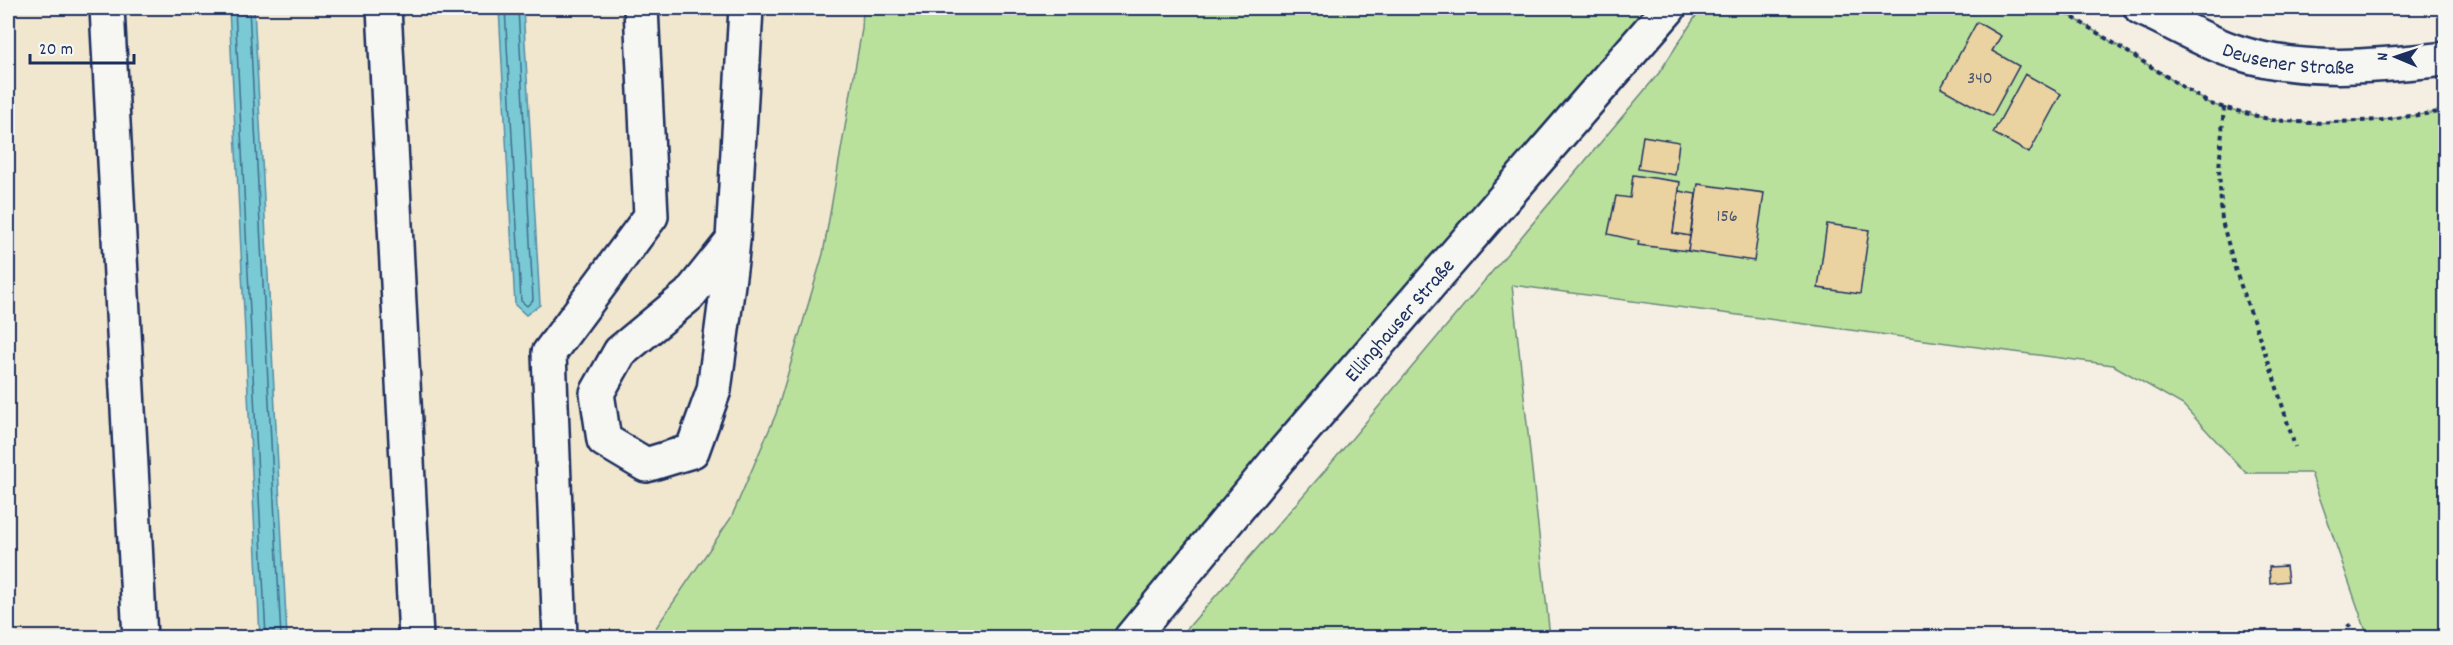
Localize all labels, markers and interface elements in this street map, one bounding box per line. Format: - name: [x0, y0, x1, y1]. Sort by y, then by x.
- scale bar: [30, 27, 134, 65]
- north arrow: [2366, 27, 2426, 87]
- street label: Deusener Straße: [2218, 36, 2355, 84]
- text: 20 m: [39, 38, 73, 63]
- text: N: [2372, 52, 2395, 61]
- house number: 340: [1967, 67, 1993, 92]
- house number: 156: [1716, 205, 1738, 230]
- street label: Ellinghauser Straße: [1339, 253, 1463, 390]

